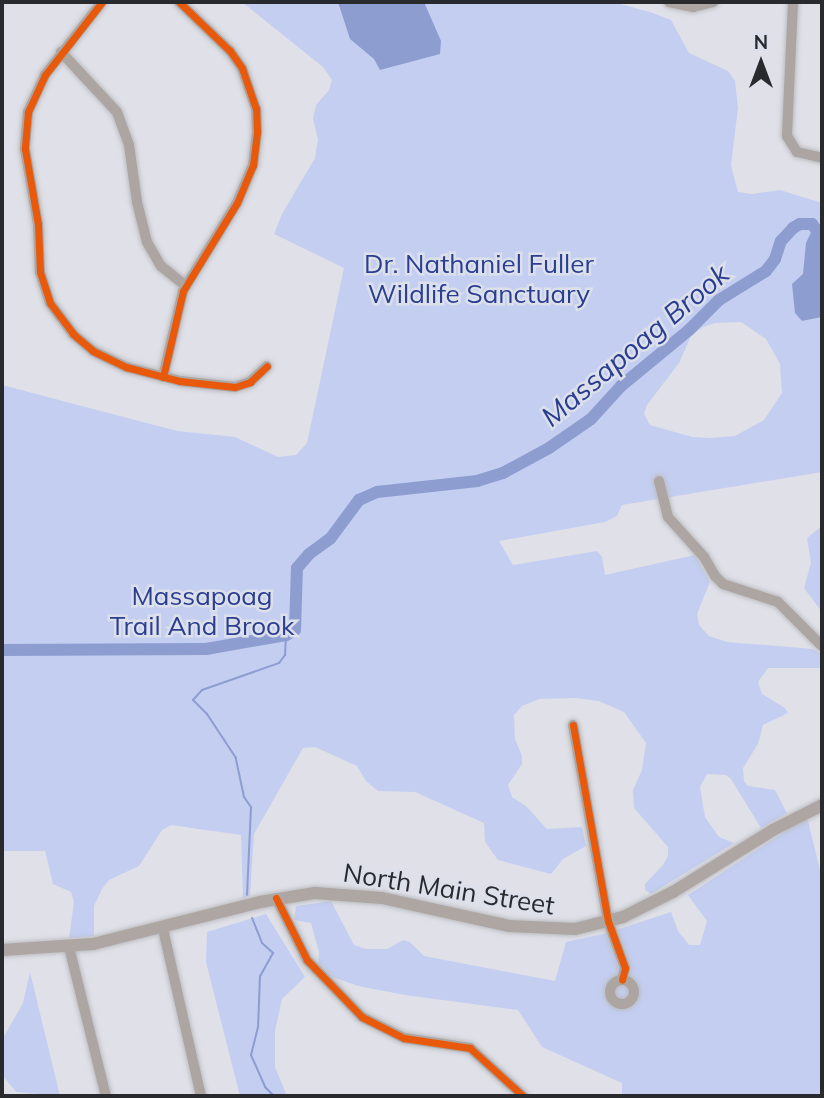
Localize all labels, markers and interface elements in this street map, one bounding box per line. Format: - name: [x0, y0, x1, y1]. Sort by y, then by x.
- north arrow: [726, 28, 796, 98]
- text: N: [754, 30, 768, 54]
- park label: Dr. Nathaniel Fuller Wildlife Sanctuary: [364, 248, 594, 310]
- water label: Massapoag Brook: [534, 257, 736, 433]
- park label: Massapoag Trail And Brook: [110, 580, 294, 642]
- street label: North Main Street: [341, 857, 557, 921]

